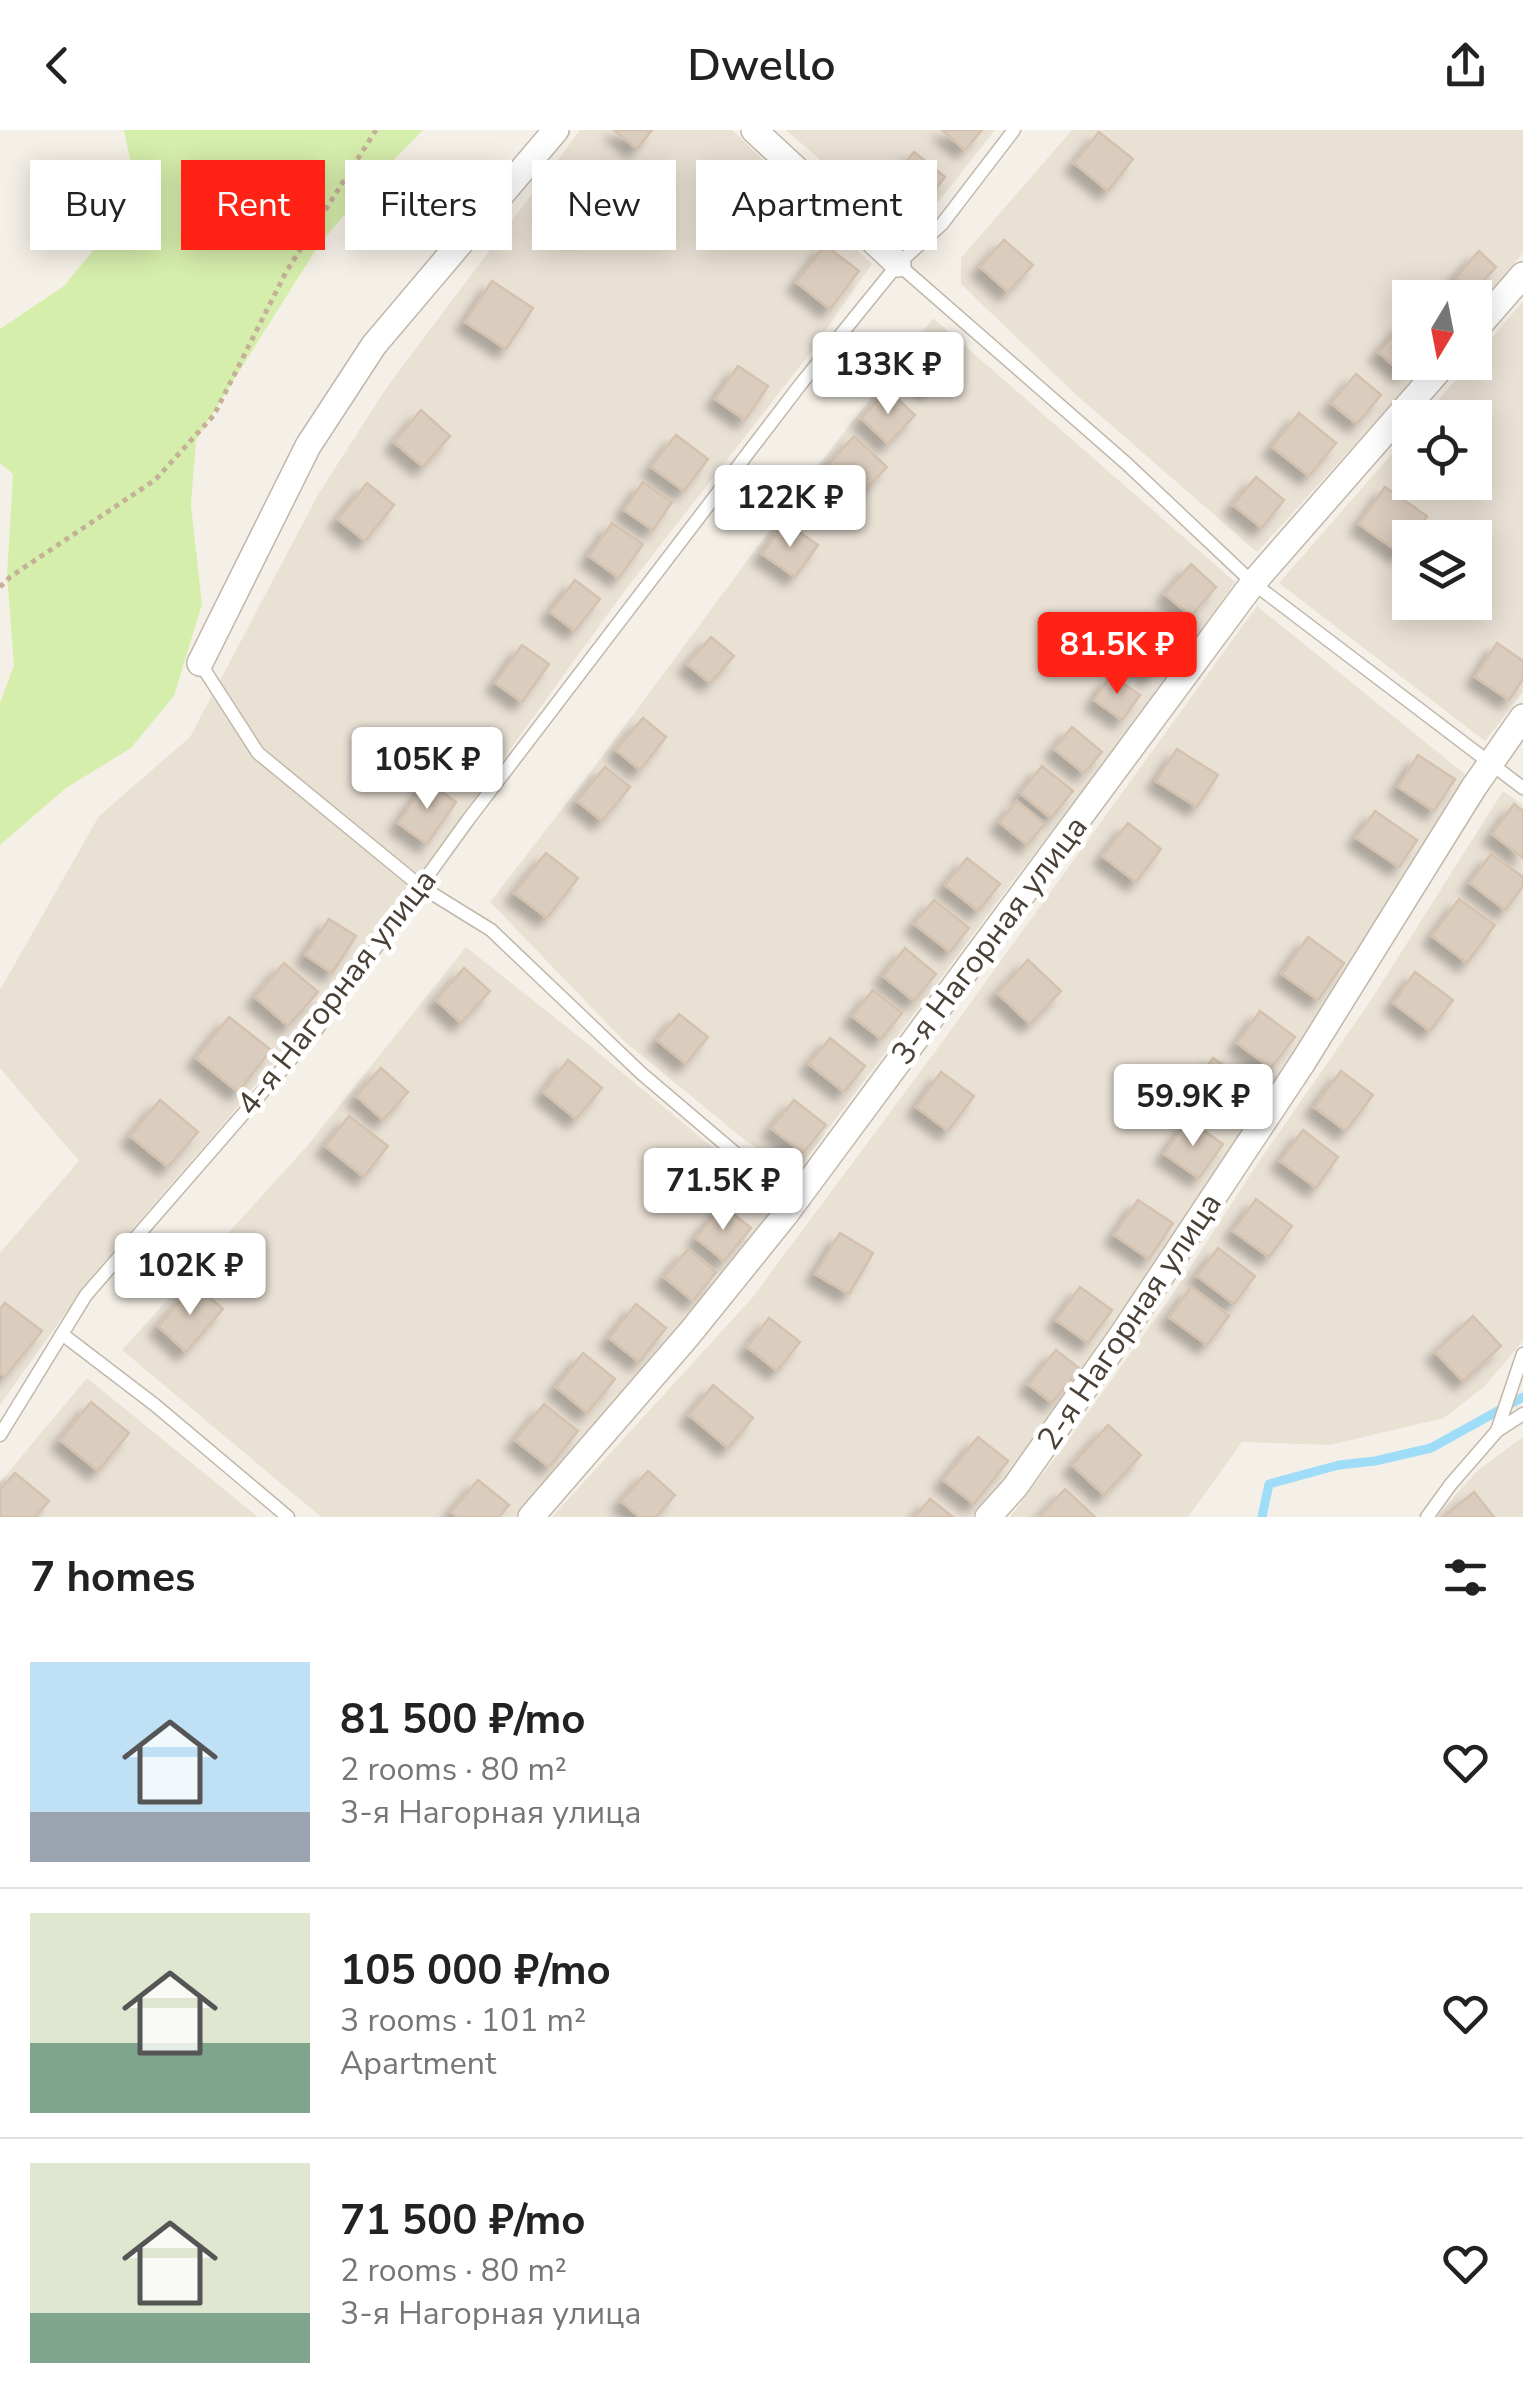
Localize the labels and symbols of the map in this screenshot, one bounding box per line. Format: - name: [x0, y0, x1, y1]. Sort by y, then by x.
- north arrow: [1392, 280, 1492, 380]
- pin: 133K ₽: [807, 332, 969, 417]
- pin: 122K ₽: [709, 465, 871, 550]
- pin: 81.5K ₽: [1025, 612, 1209, 697]
- pin: 105K ₽: [346, 727, 508, 812]
- street label: 3-я Нагорная улица: [881, 807, 1097, 1074]
- street label: 4-я Нагорная улица: [227, 860, 446, 1124]
- pin: 59.9K ₽: [1101, 1064, 1285, 1149]
- pin: 71.5K ₽: [631, 1148, 815, 1233]
- street label: 2-я Нагорная улица: [1027, 1184, 1232, 1458]
- pin: 102K ₽: [109, 1233, 271, 1318]

